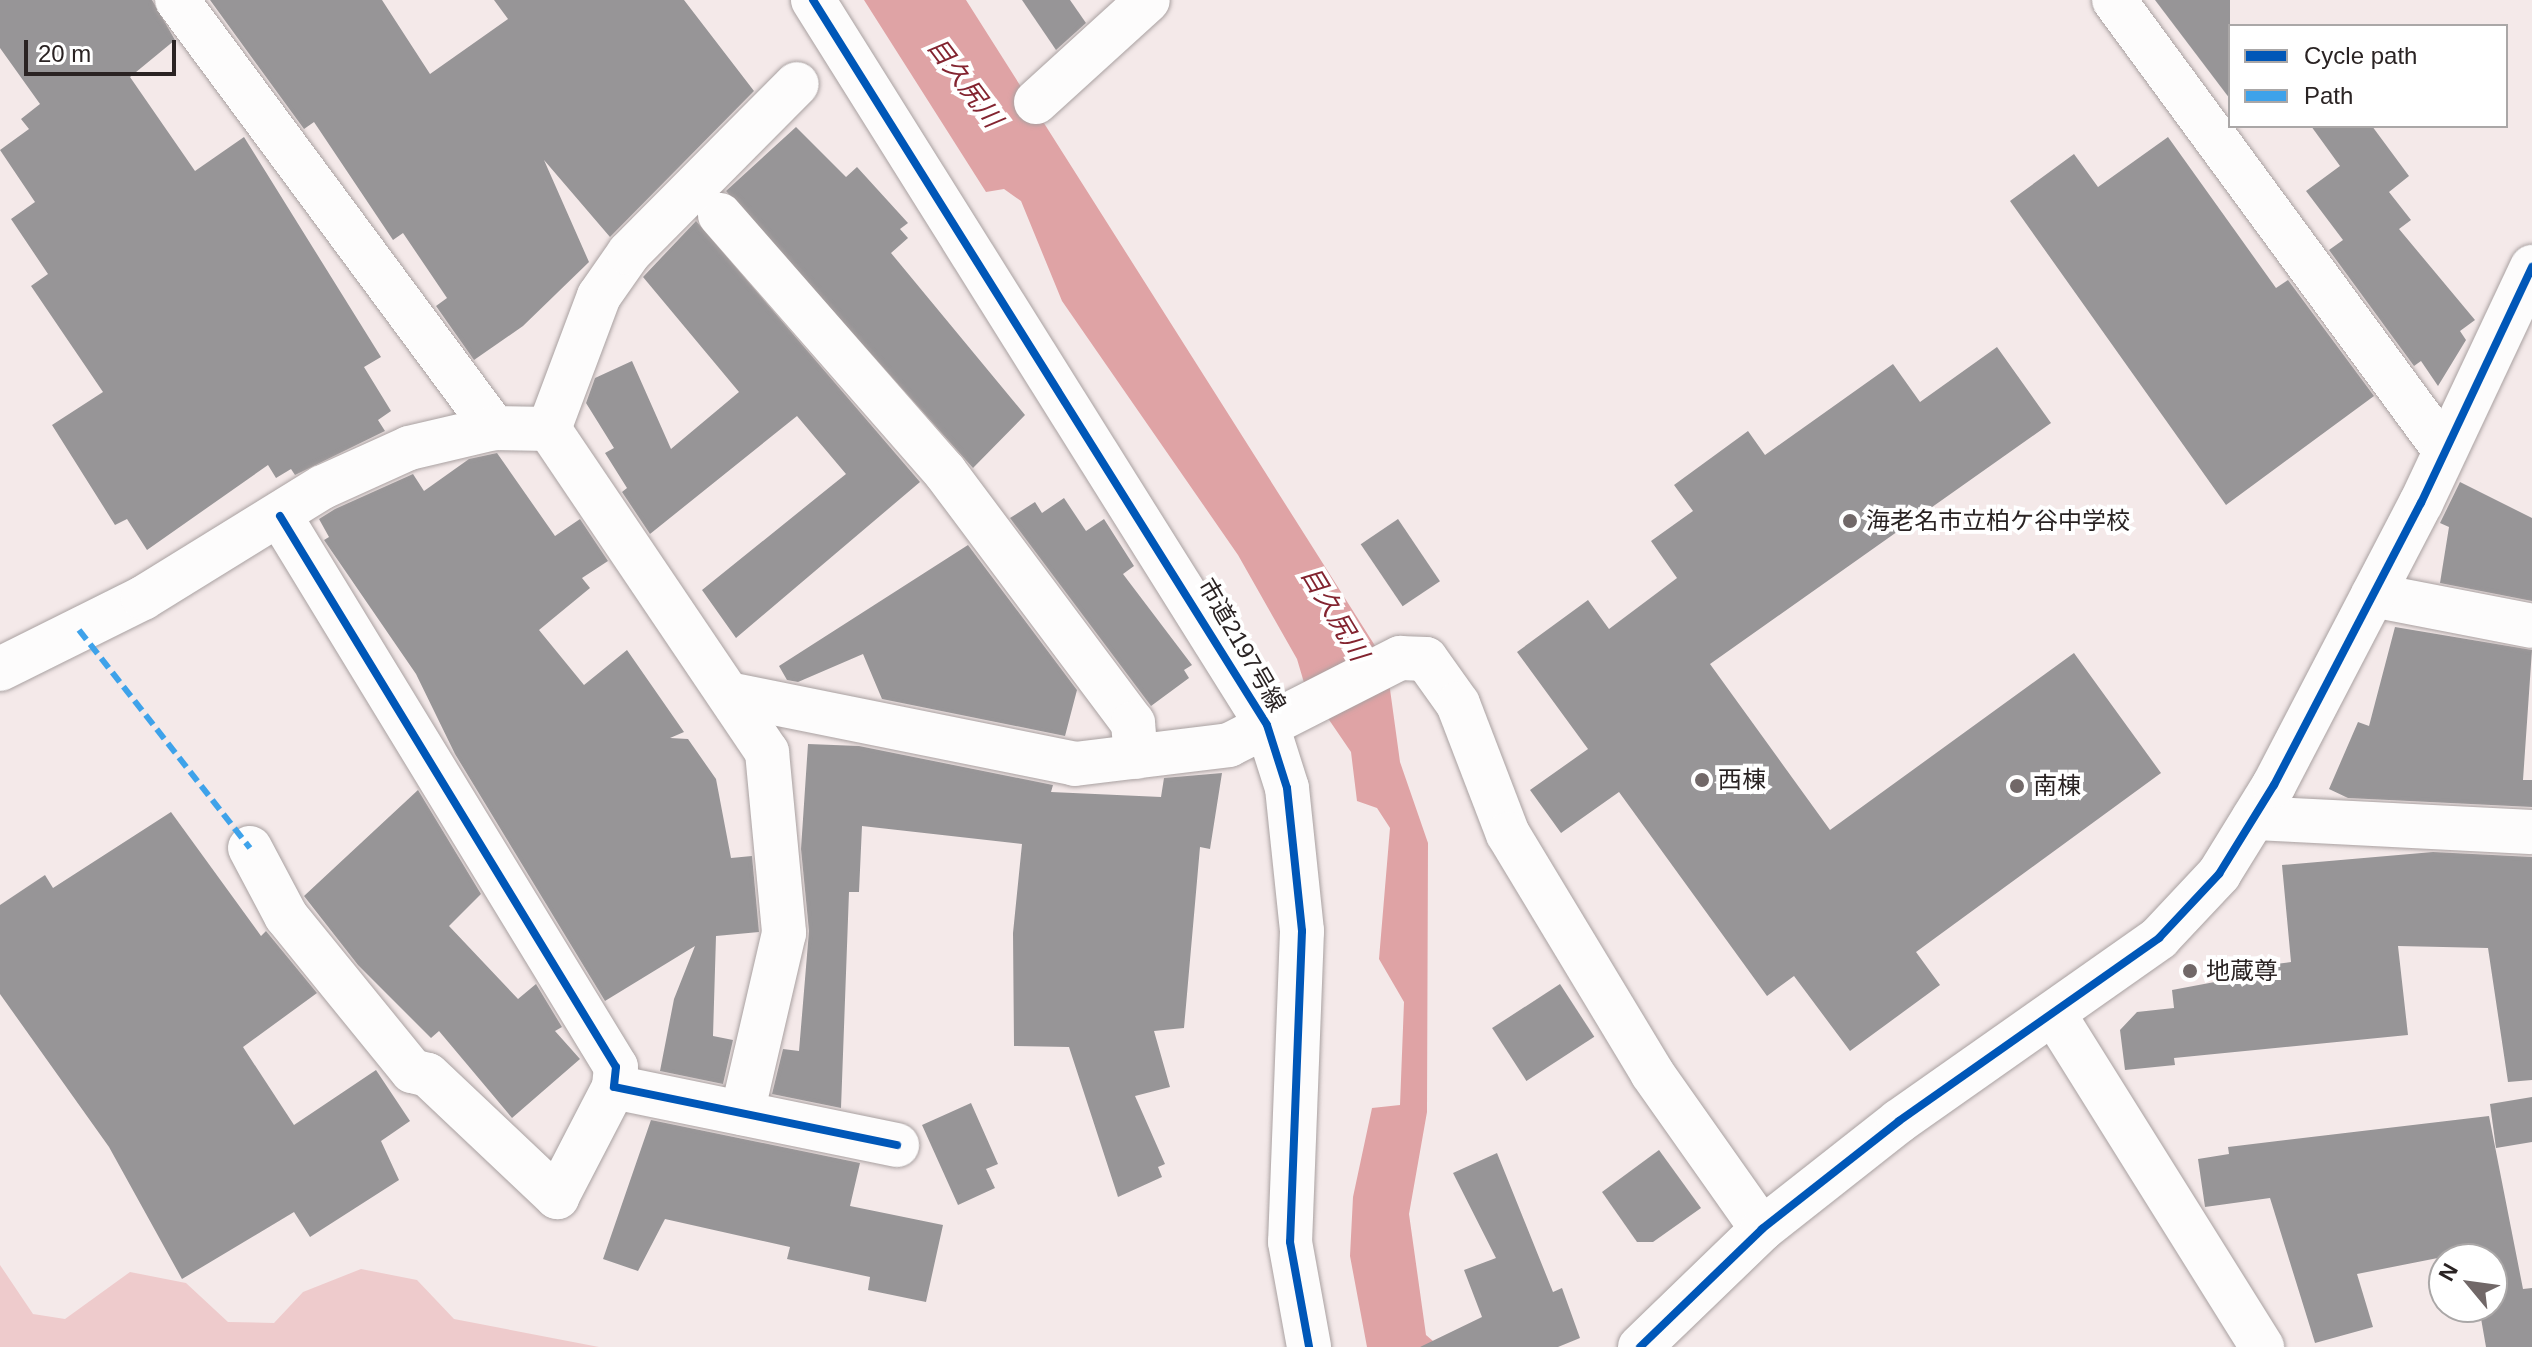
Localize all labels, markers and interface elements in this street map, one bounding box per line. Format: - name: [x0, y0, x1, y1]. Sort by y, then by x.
- scale bar: [28, 24, 180, 74]
- legend: [2228, 24, 2508, 128]
- water label: 目久尻川: [920, 32, 1008, 134]
- text: 20 m: [38, 40, 91, 67]
- text: Cycle path: [2304, 42, 2417, 69]
- text: Path: [2304, 82, 2353, 109]
- place label: 海老名市立柏ケ谷中学校: [1866, 507, 2130, 535]
- marker: 海老名市立柏ケ谷中学校: [1841, 512, 1859, 530]
- water label: 目久尻川: [1294, 561, 1374, 667]
- street label: 市道2197号線: [1192, 573, 1292, 717]
- place label: 西棟: [1718, 766, 1766, 794]
- marker: 西棟: [1693, 771, 1711, 789]
- place label: 南棟: [2033, 772, 2081, 800]
- marker: 南棟: [2008, 777, 2026, 795]
- place label: 地蔵尊: [2206, 957, 2278, 985]
- marker: 地蔵尊: [2181, 962, 2199, 980]
- north arrow: [2428, 1243, 2508, 1323]
- text: N: [2434, 1259, 2463, 1285]

